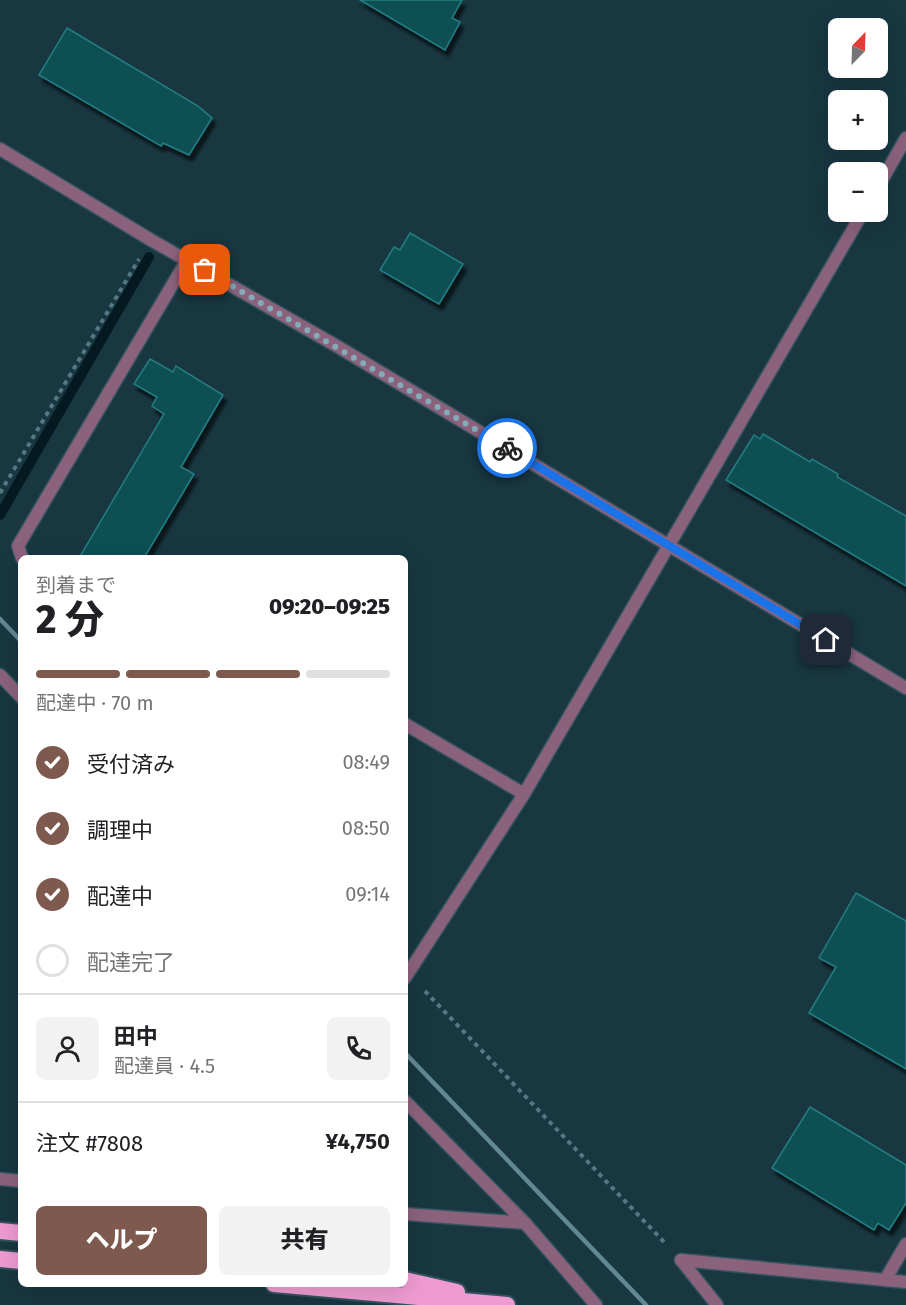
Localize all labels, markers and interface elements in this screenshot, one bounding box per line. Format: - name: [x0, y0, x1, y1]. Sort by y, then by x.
- north arrow: [828, 18, 888, 78]
- map controls: [828, 18, 888, 222]
- button: +: [828, 90, 888, 150]
- button: −: [828, 162, 888, 222]
- pin: [179, 244, 230, 295]
- icon: bag: [188, 253, 221, 286]
- courier: [477, 418, 537, 478]
- icon: bike: [491, 432, 524, 465]
- text: 到着まで: [36, 573, 116, 597]
- text: 09:20–09:25: [269, 593, 390, 620]
- text: 2 分: [36, 597, 104, 643]
- pin: [800, 614, 851, 665]
- icon: home: [809, 623, 842, 656]
- text: 配達中 · 70 m: [36, 691, 154, 715]
- icon: check: [36, 746, 69, 779]
- text: 08:49: [342, 750, 390, 774]
- text: 受付済み: [87, 751, 175, 778]
- icon: check: [36, 812, 69, 845]
- text: 08:50: [342, 816, 390, 840]
- text: 調理中: [87, 817, 153, 844]
- icon: check: [36, 878, 69, 911]
- text: 09:14: [345, 882, 390, 906]
- text: 配達中: [87, 883, 153, 910]
- text: 配達完了: [87, 949, 175, 976]
- button: person: [36, 1017, 99, 1080]
- button: phone: [327, 1017, 390, 1080]
- text: 田中: [114, 1023, 158, 1050]
- text: 配達員 · 4.5: [114, 1054, 215, 1078]
- text: ¥4,750: [326, 1128, 390, 1155]
- text: 注文 #7808: [36, 1130, 143, 1157]
- button: ヘルプ: [36, 1206, 207, 1275]
- button: 共有: [219, 1206, 390, 1275]

